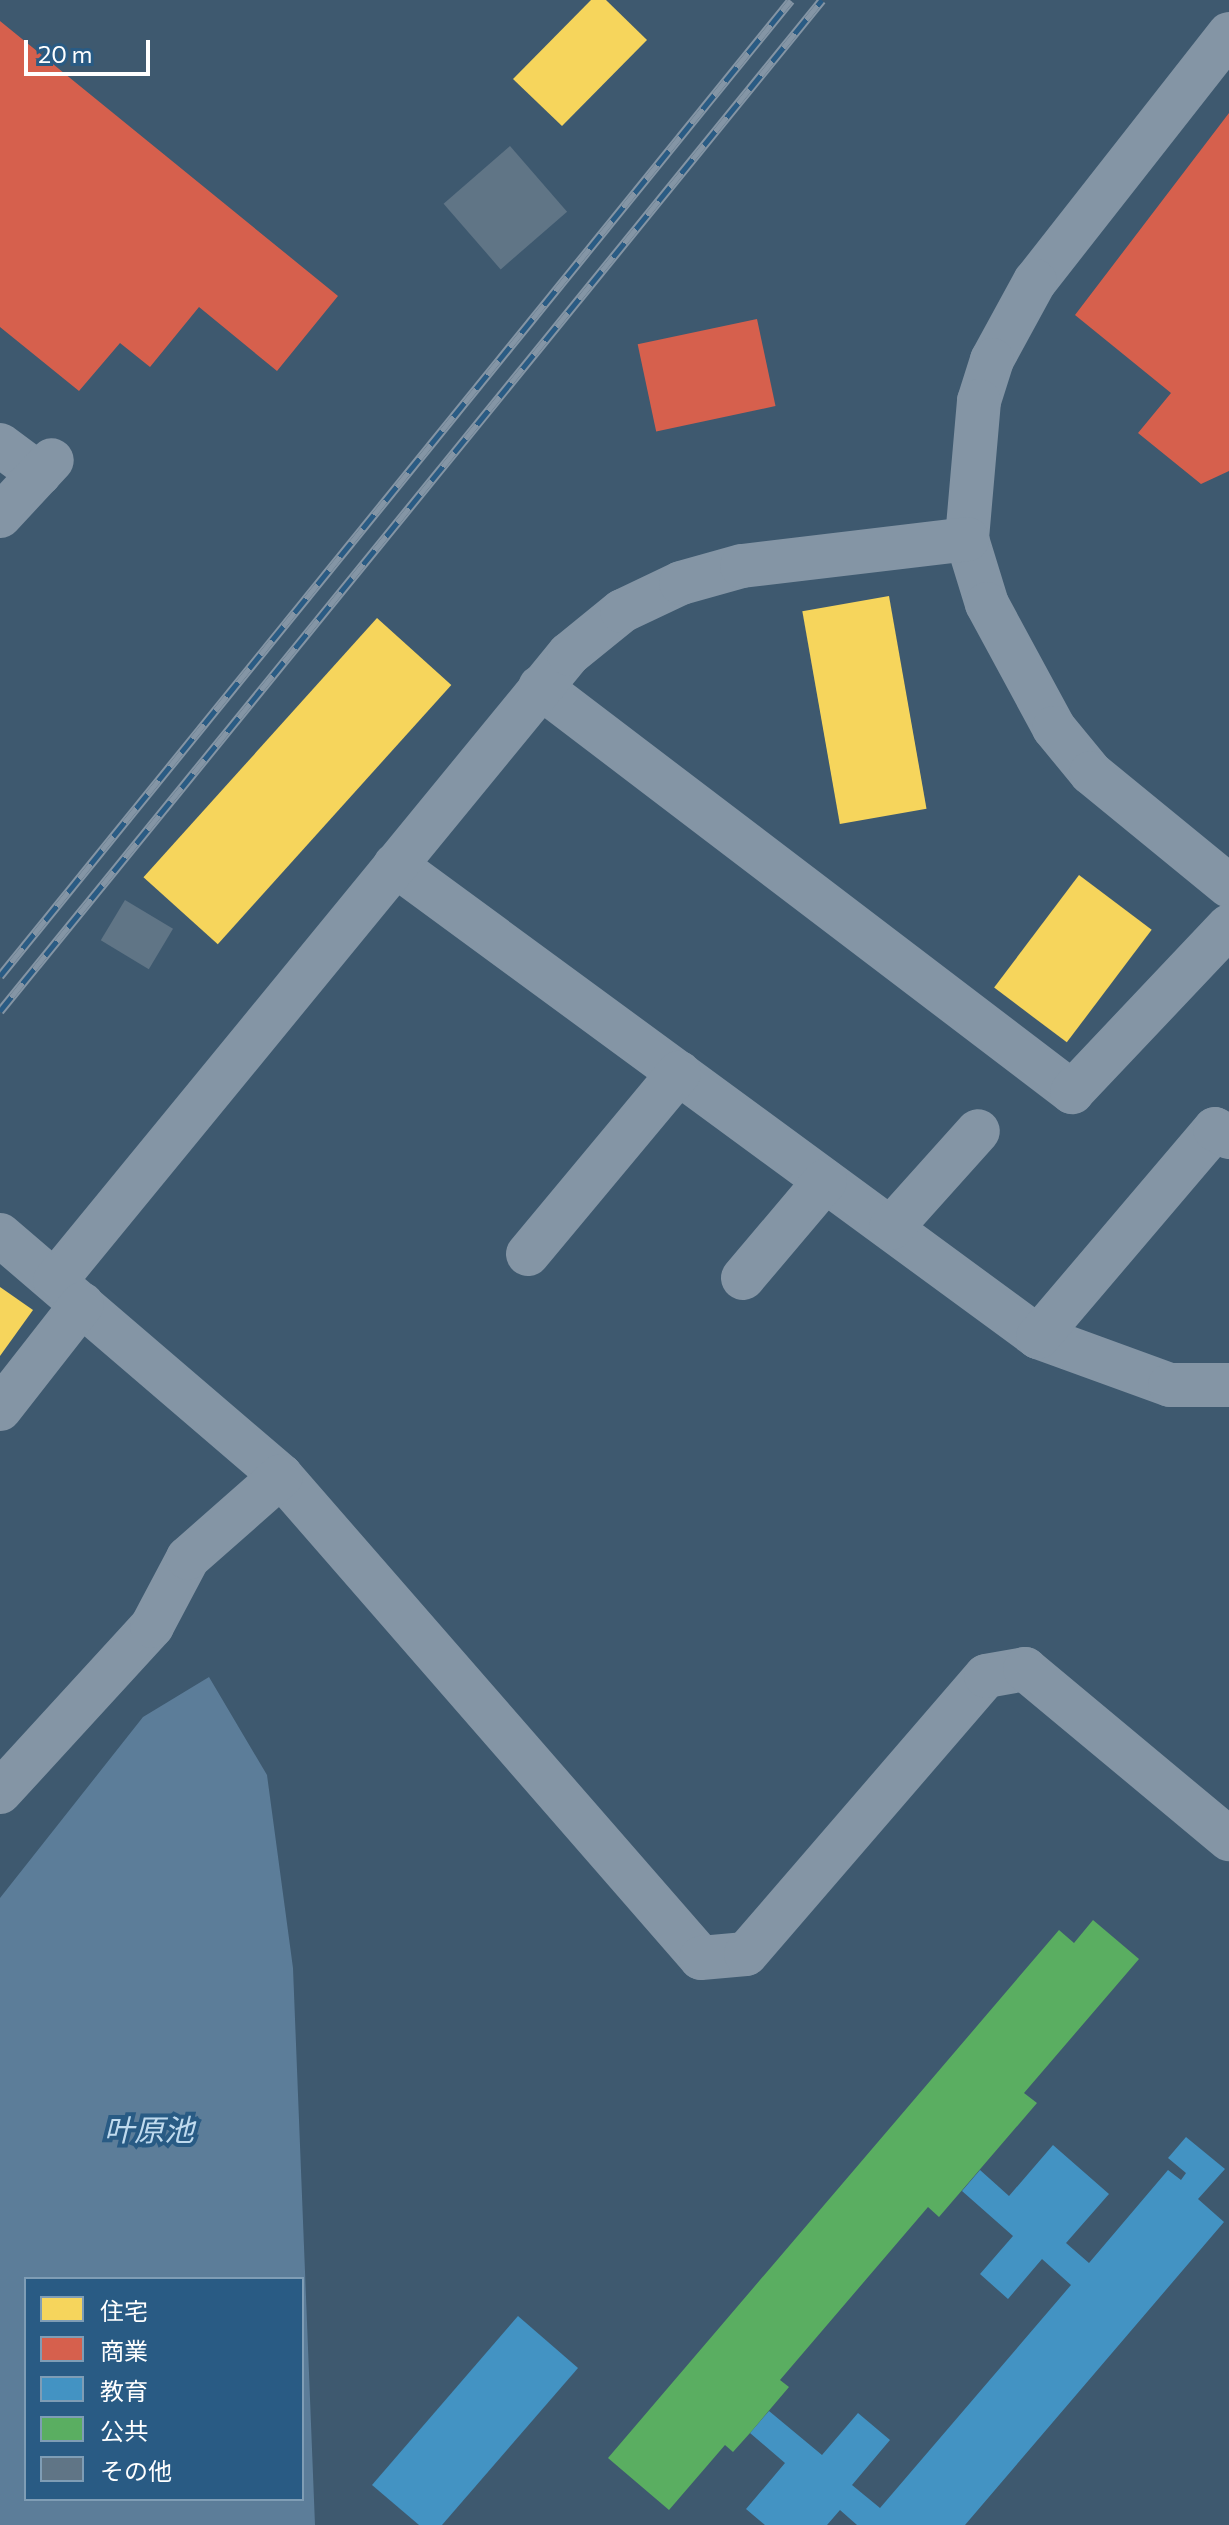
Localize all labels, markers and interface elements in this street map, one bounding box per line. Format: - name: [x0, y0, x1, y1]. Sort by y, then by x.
- scale bar: [28, 24, 154, 74]
- text: 20 m: [38, 39, 92, 68]
- water label: 叶原池: [104, 2111, 194, 2147]
- legend: [24, 2277, 304, 2501]
- text: 住宅: [100, 2296, 148, 2325]
- text: 商業: [100, 2336, 148, 2365]
- text: 教育: [100, 2376, 148, 2405]
- text: 公共: [100, 2416, 148, 2445]
- text: その他: [100, 2456, 172, 2485]

